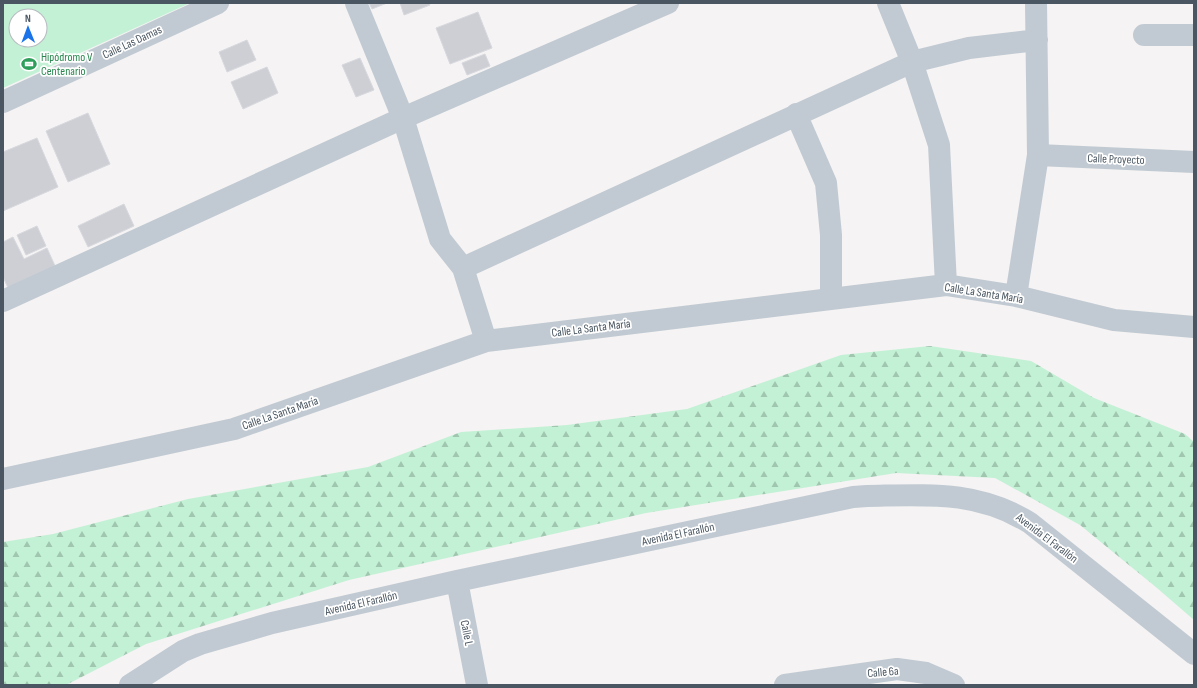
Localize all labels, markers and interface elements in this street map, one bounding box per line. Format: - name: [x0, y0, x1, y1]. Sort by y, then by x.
- north arrow: [8, 8, 48, 48]
- text: N: [25, 12, 31, 25]
- street label: Calle Las Damas: [100, 22, 164, 63]
- place label: Hipódromo V Centenario: [41, 50, 93, 79]
- sports icon: Hipódromo V Centenario: [20, 55, 38, 73]
- street label: Calle Proyecto: [1087, 151, 1145, 168]
- street label: Calle La Santa María: [943, 280, 1025, 307]
- street label: Calle La Santa María: [551, 316, 632, 341]
- street label: Calle La Santa María: [240, 393, 321, 434]
- street label: Avenida El Farallón: [1012, 510, 1081, 567]
- street label: Avenida El Farallón: [639, 519, 716, 550]
- street label: Avenida El Farallón: [323, 588, 399, 619]
- street label: Calle L: [457, 619, 476, 648]
- street label: Calle 6a: [867, 664, 900, 681]

